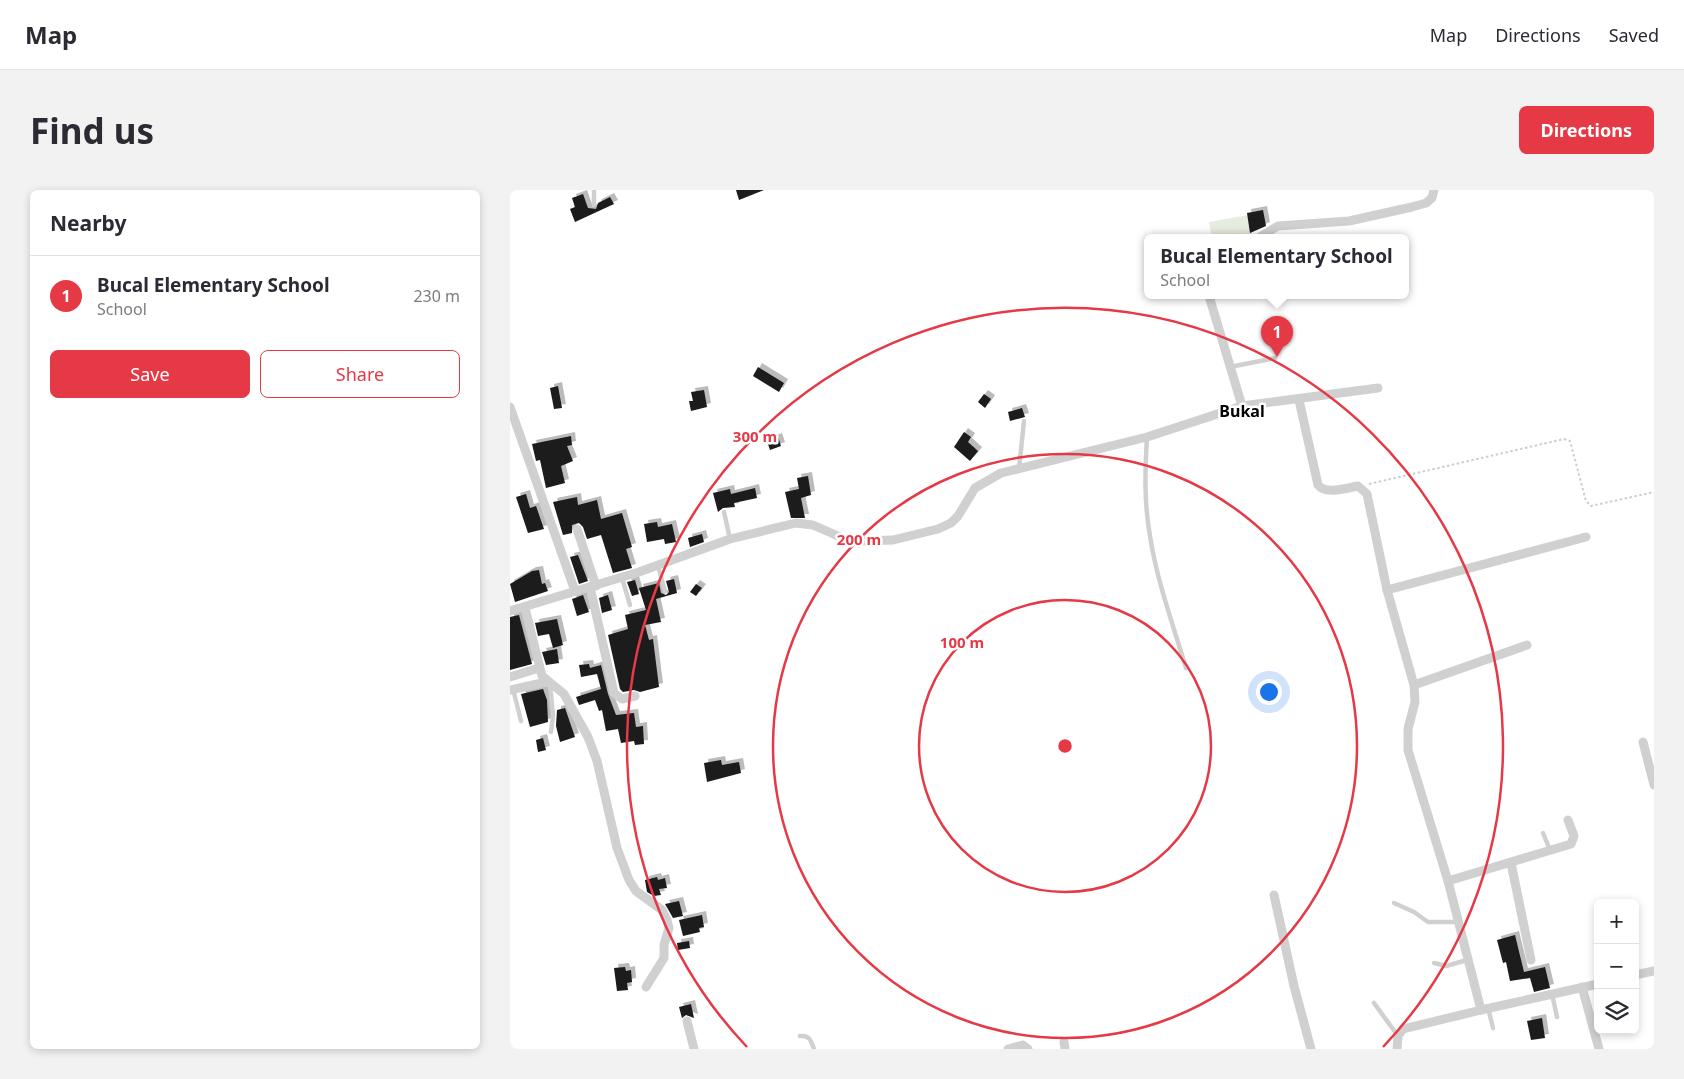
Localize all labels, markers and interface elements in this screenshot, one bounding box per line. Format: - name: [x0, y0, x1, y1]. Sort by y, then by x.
- text: Map: [25, 18, 77, 51]
- text: Map: [1430, 23, 1467, 47]
- text: Directions: [1495, 23, 1581, 47]
- text: Saved: [1609, 23, 1659, 47]
- button: Directions: [1519, 106, 1654, 154]
- text: Find us: [30, 107, 154, 154]
- text: Nearby: [50, 209, 126, 237]
- popup: [1144, 234, 1409, 299]
- text: Bucal Elementary School: [1160, 243, 1393, 269]
- text: School: [1160, 269, 1210, 291]
- text: Bucal Elementary School: [97, 272, 330, 298]
- text: 1: [61, 285, 71, 307]
- text: 230 m: [413, 285, 460, 307]
- text: School: [97, 298, 147, 320]
- pin: 1: [1261, 316, 1293, 357]
- button: Save: [50, 350, 250, 398]
- button: Share: [260, 350, 460, 398]
- district label: Bukal: [1219, 400, 1265, 422]
- text: 300 m: [733, 426, 777, 446]
- text: 200 m: [837, 529, 881, 549]
- text: 100 m: [940, 632, 984, 652]
- your location: [1256, 679, 1282, 705]
- centre of rings: [1056, 737, 1074, 755]
- map controls: [1594, 899, 1639, 1034]
- button: +: [1594, 899, 1639, 944]
- button: −: [1594, 944, 1639, 989]
- button: layers: [1594, 989, 1639, 1034]

